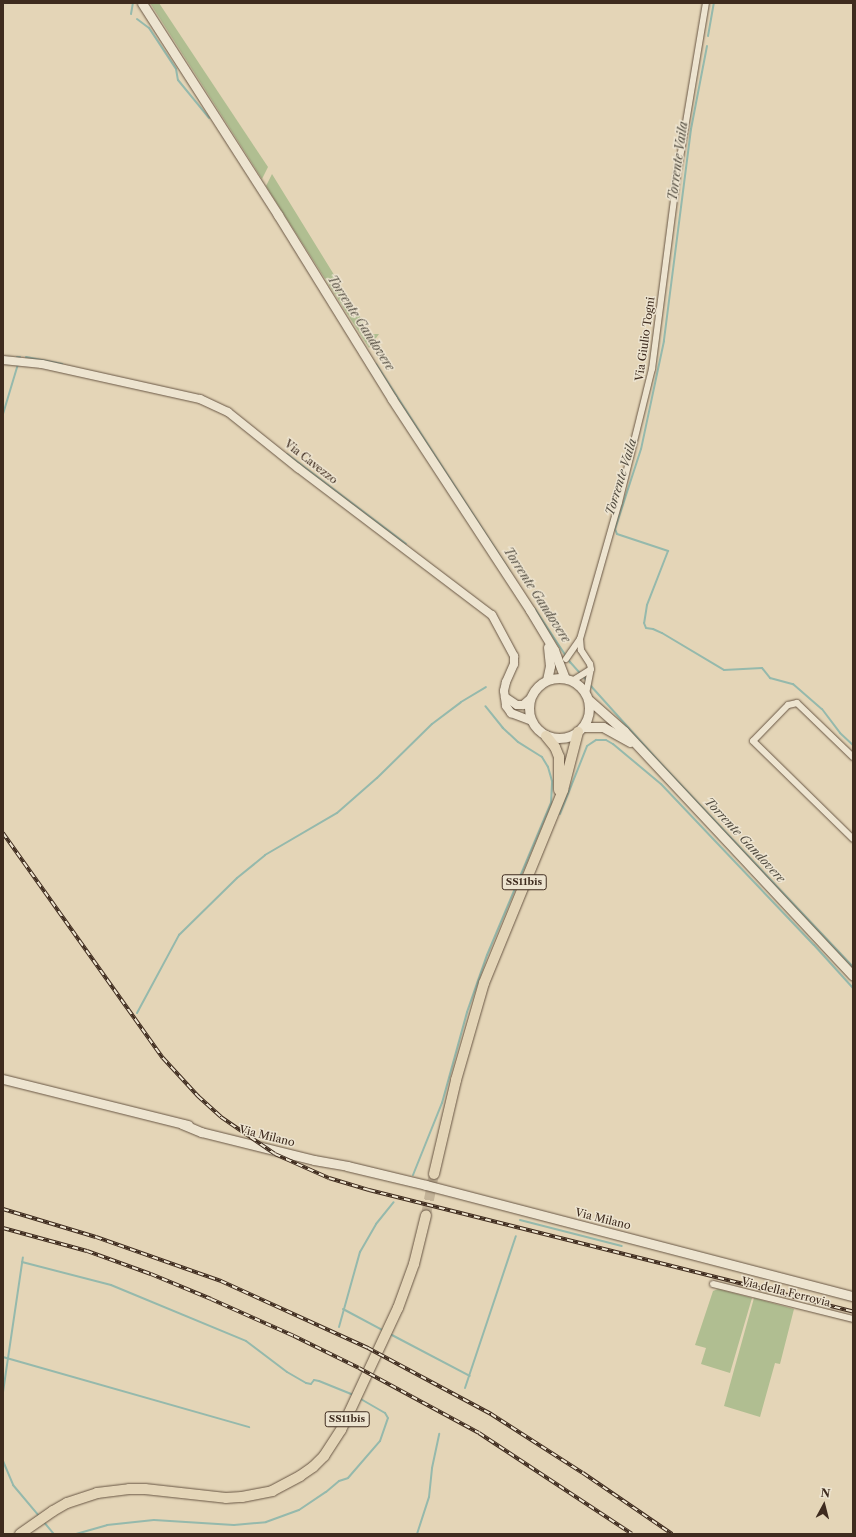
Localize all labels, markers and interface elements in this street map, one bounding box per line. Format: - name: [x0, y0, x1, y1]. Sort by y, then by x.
- water label: Torrente Vaila: [665, 121, 691, 201]
- water label: Torrente Gandovere: [325, 272, 397, 374]
- street label: Via Giulio Togni: [633, 296, 657, 382]
- street label: Via Cavezzo: [282, 437, 340, 487]
- water label: Torrente Vaila: [602, 437, 640, 517]
- water label: Torrente Gandovere: [501, 544, 573, 646]
- water label: Torrente Gandovere: [702, 794, 788, 886]
- road number: SS11bis: [501, 874, 547, 890]
- street label: Via Milano: [238, 1123, 296, 1149]
- street label: Via Milano: [574, 1206, 632, 1232]
- street label: Via della Ferrovia: [740, 1275, 832, 1309]
- road number: SS11bis: [324, 1411, 370, 1427]
- north arrow: [804, 1485, 844, 1525]
- text: N: [820, 1486, 831, 1501]

